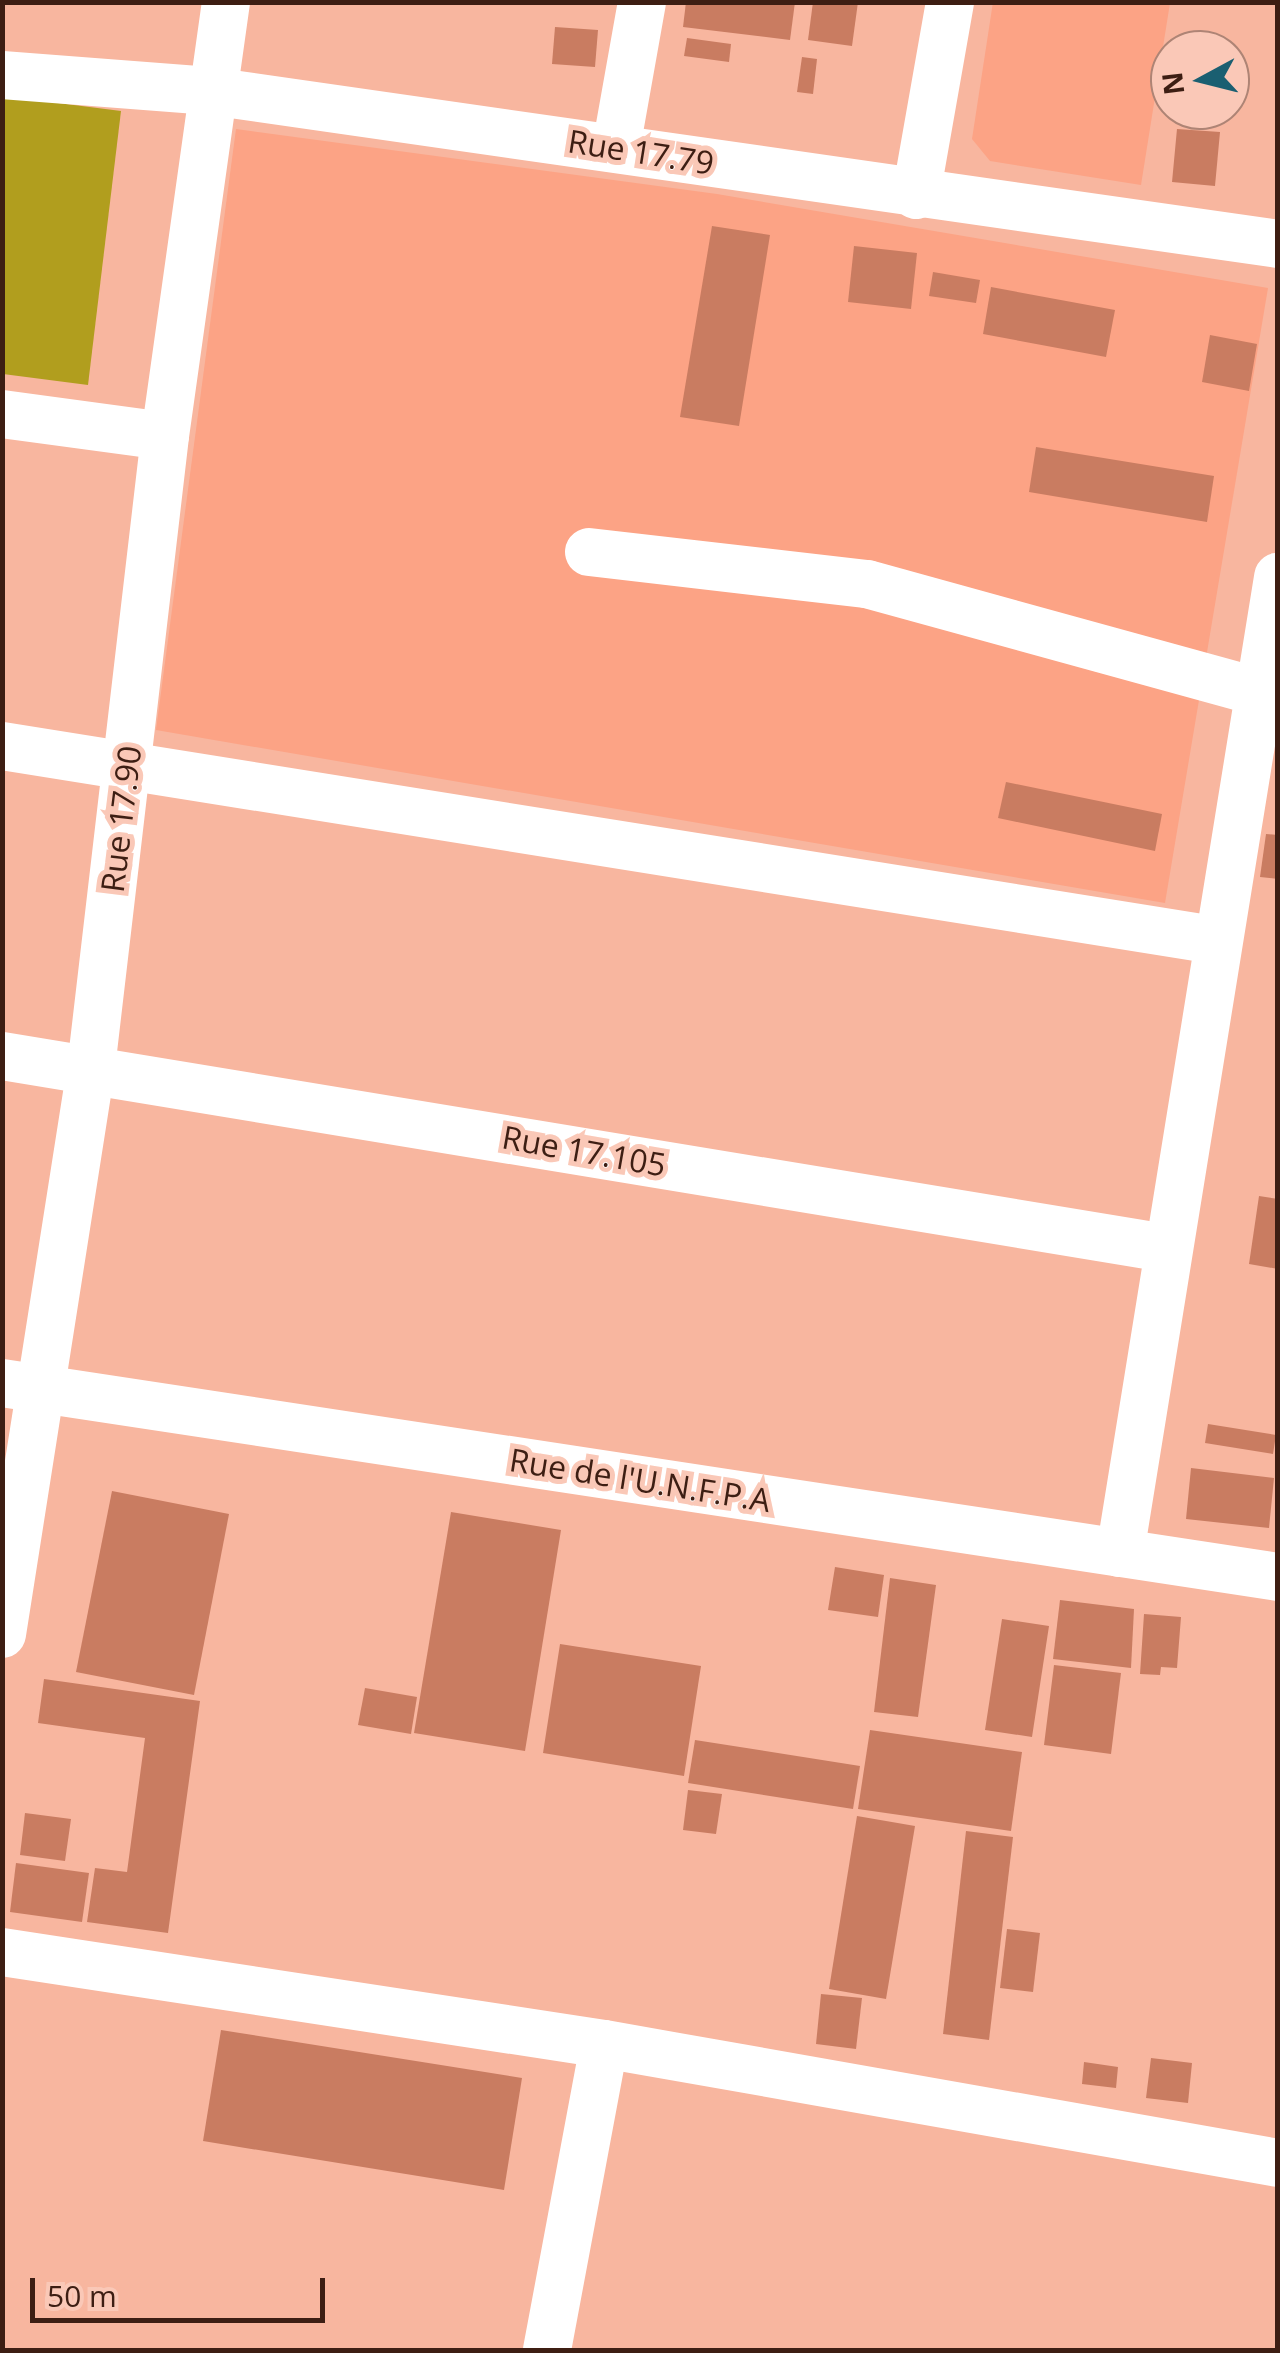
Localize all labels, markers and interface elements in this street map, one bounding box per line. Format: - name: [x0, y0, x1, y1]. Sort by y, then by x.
- north arrow: [1150, 30, 1250, 130]
- text: N: [1152, 70, 1192, 97]
- street label: Rue 17.79: [565, 122, 717, 182]
- street label: Rue 17.90: [93, 744, 149, 894]
- street label: Rue 17.105: [499, 1118, 669, 1184]
- street label: Rue de l'U.N.F.P.A: [507, 1440, 773, 1520]
- scale bar: [35, 2258, 330, 2320]
- text: 50 m: [47, 2275, 117, 2316]

